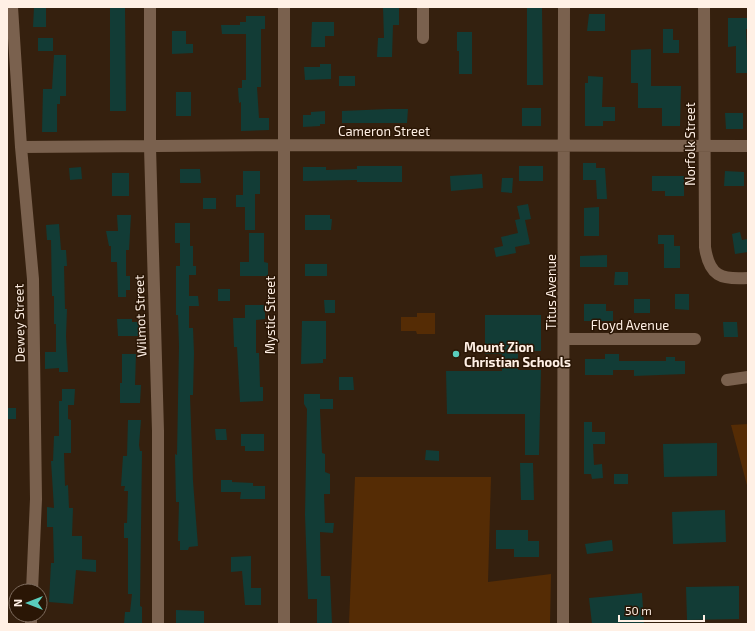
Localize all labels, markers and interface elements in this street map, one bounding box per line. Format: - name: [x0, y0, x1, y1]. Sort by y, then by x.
- street label: Norfolk Street: [682, 102, 698, 186]
- street label: Cameron Street: [338, 123, 430, 139]
- street label: Titus Avenue: [543, 254, 559, 330]
- street label: Wilmot Street: [131, 275, 149, 357]
- street label: Mystic Street: [262, 276, 278, 354]
- street label: Dewey Street: [10, 283, 28, 363]
- street label: Floyd Avenue: [591, 317, 669, 333]
- place label: Mount Zion Christian Schools: [464, 339, 571, 370]
- marker: Mount Zion Christian Schools: [451, 349, 461, 359]
- north arrow: [8, 583, 48, 623]
- scale bar: [619, 597, 704, 623]
- text: N: [11, 599, 24, 607]
- text: 50 m: [625, 603, 652, 617]

